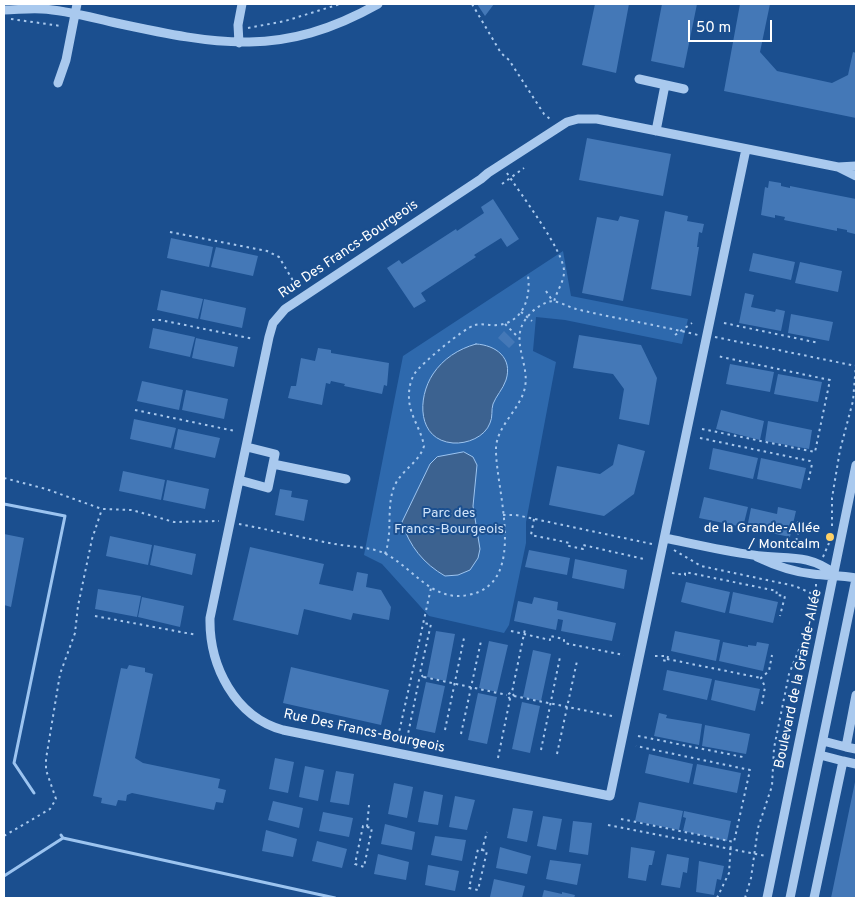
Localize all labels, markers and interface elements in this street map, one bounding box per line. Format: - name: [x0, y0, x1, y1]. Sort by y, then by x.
- scale bar: [690, 10, 774, 42]
- text: 50 m: [696, 19, 731, 38]
- street label: Rue Des Francs-Bourgeois: [276, 197, 422, 303]
- park label: Parc des Francs-Bourgeois: [394, 506, 504, 538]
- place label: de la Grande-Allée / Montcalm: [704, 521, 820, 554]
- marker: de la Grande-Allée / Montcalm: [824, 531, 836, 543]
- street label: Boulevard de la Grande-Allée: [772, 588, 826, 770]
- street label: Rue Des Francs-Bourgeois: [282, 707, 446, 757]

